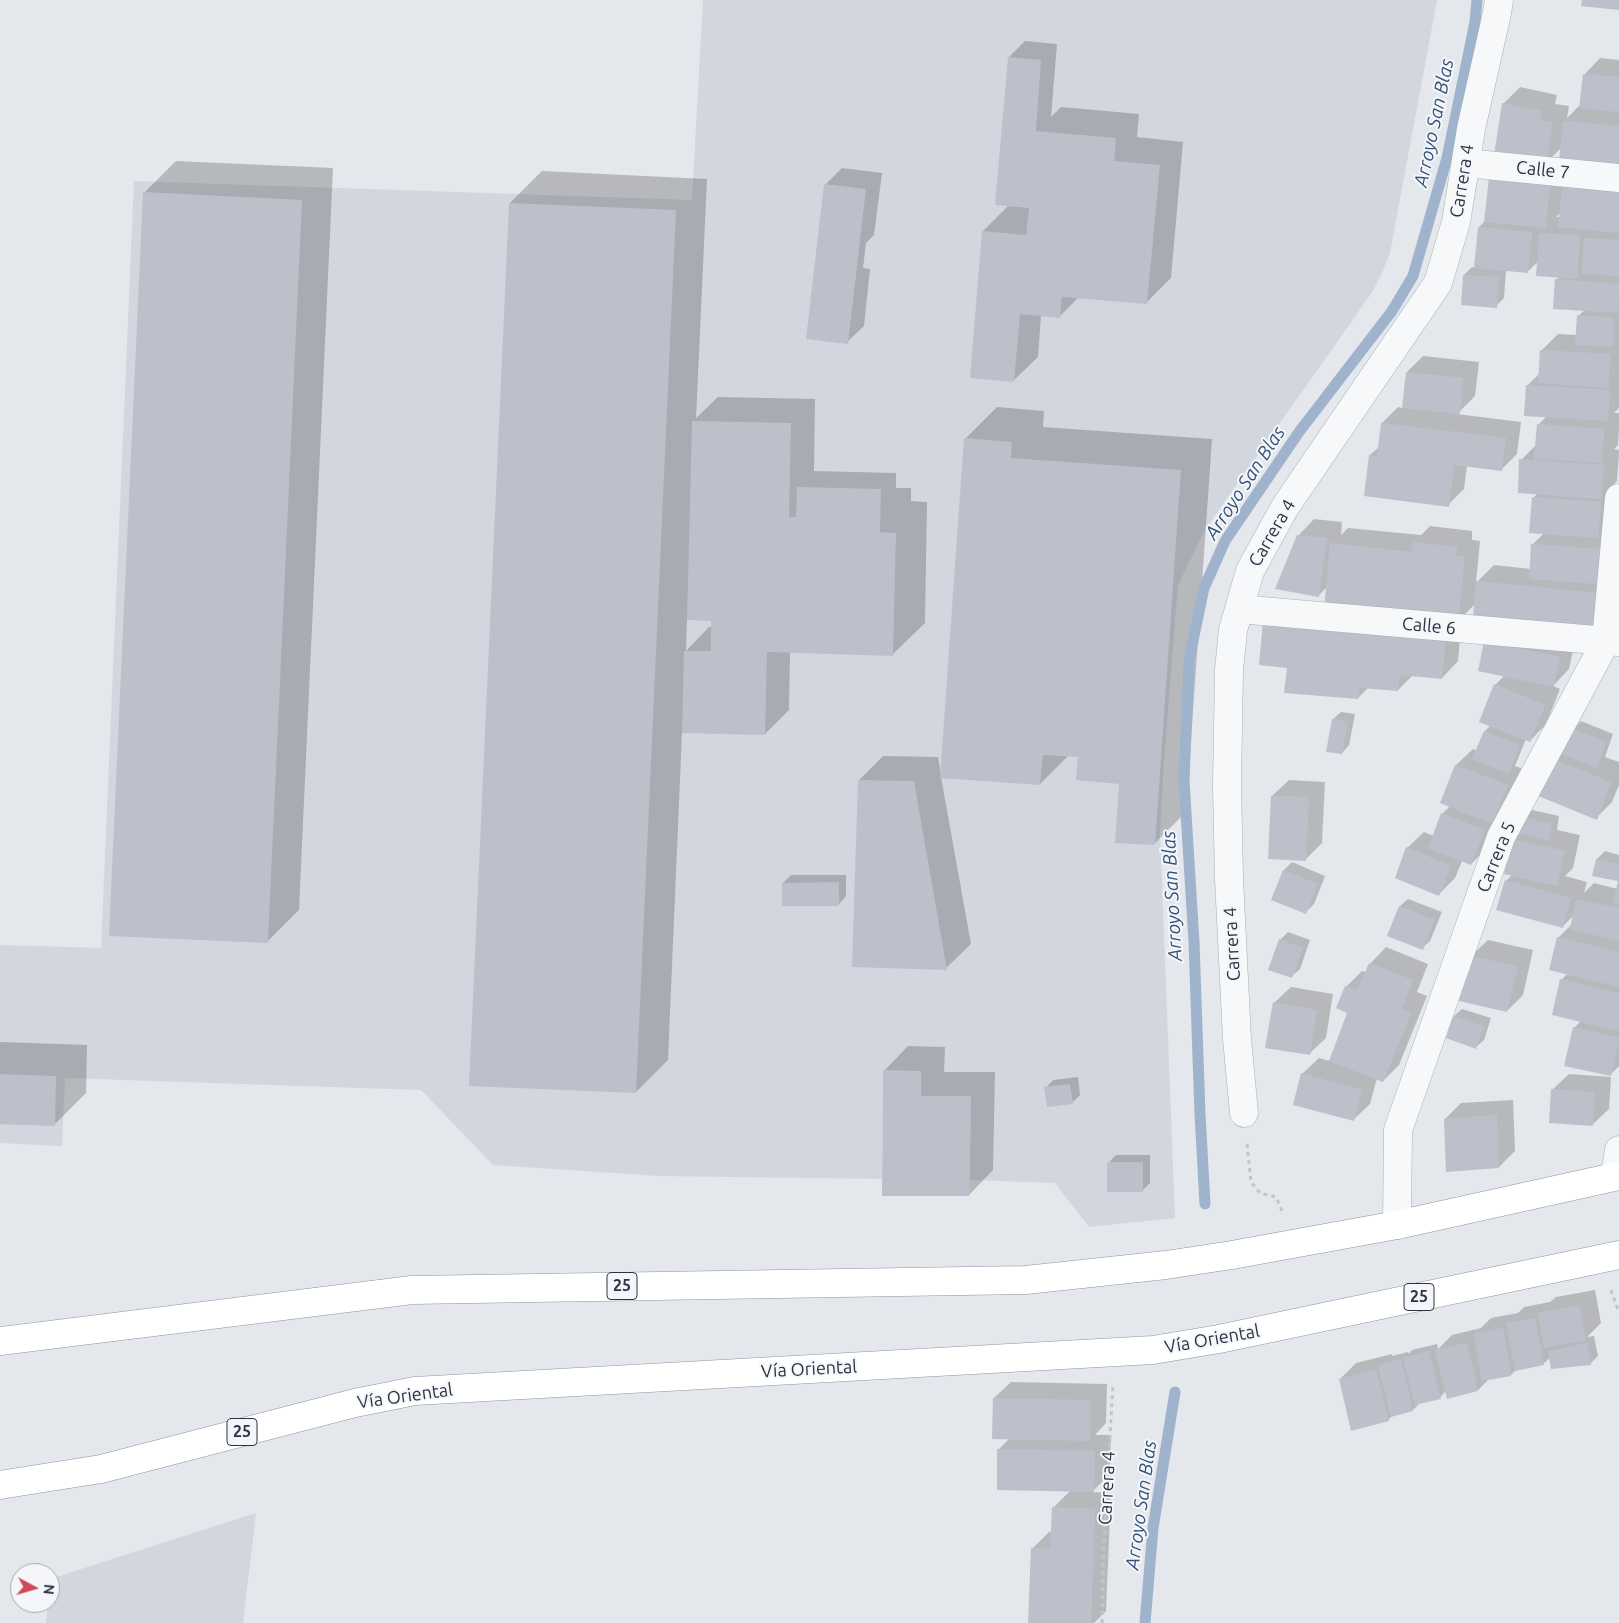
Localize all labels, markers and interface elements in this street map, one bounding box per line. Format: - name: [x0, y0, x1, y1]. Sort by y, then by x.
- water label: Arroyo San Blas: [1409, 57, 1459, 189]
- street label: Carrera 4: [1446, 143, 1478, 219]
- street label: Calle 7: [1515, 156, 1571, 184]
- water label: Arroyo San Blas: [1200, 422, 1290, 544]
- street label: Carrera 4: [1244, 495, 1300, 571]
- street label: Calle 6: [1401, 613, 1457, 639]
- street label: Carrera 5: [1472, 819, 1520, 895]
- water label: Arroyo San Blas: [1157, 830, 1187, 962]
- street label: Carrera 4: [1219, 906, 1245, 982]
- road number: 25: [607, 1272, 637, 1300]
- road number: 25: [1404, 1284, 1434, 1310]
- street label: Vía Oriental: [1163, 1320, 1261, 1358]
- street label: Vía Oriental: [760, 1356, 858, 1382]
- street label: Vía Oriental: [356, 1379, 454, 1413]
- road number: 25: [227, 1418, 257, 1445]
- water label: Arroyo San Blas: [1121, 1439, 1161, 1571]
- street label: Carrera 4: [1094, 1450, 1120, 1526]
- north arrow: [10, 1563, 60, 1613]
- text: N: [40, 1583, 57, 1595]

